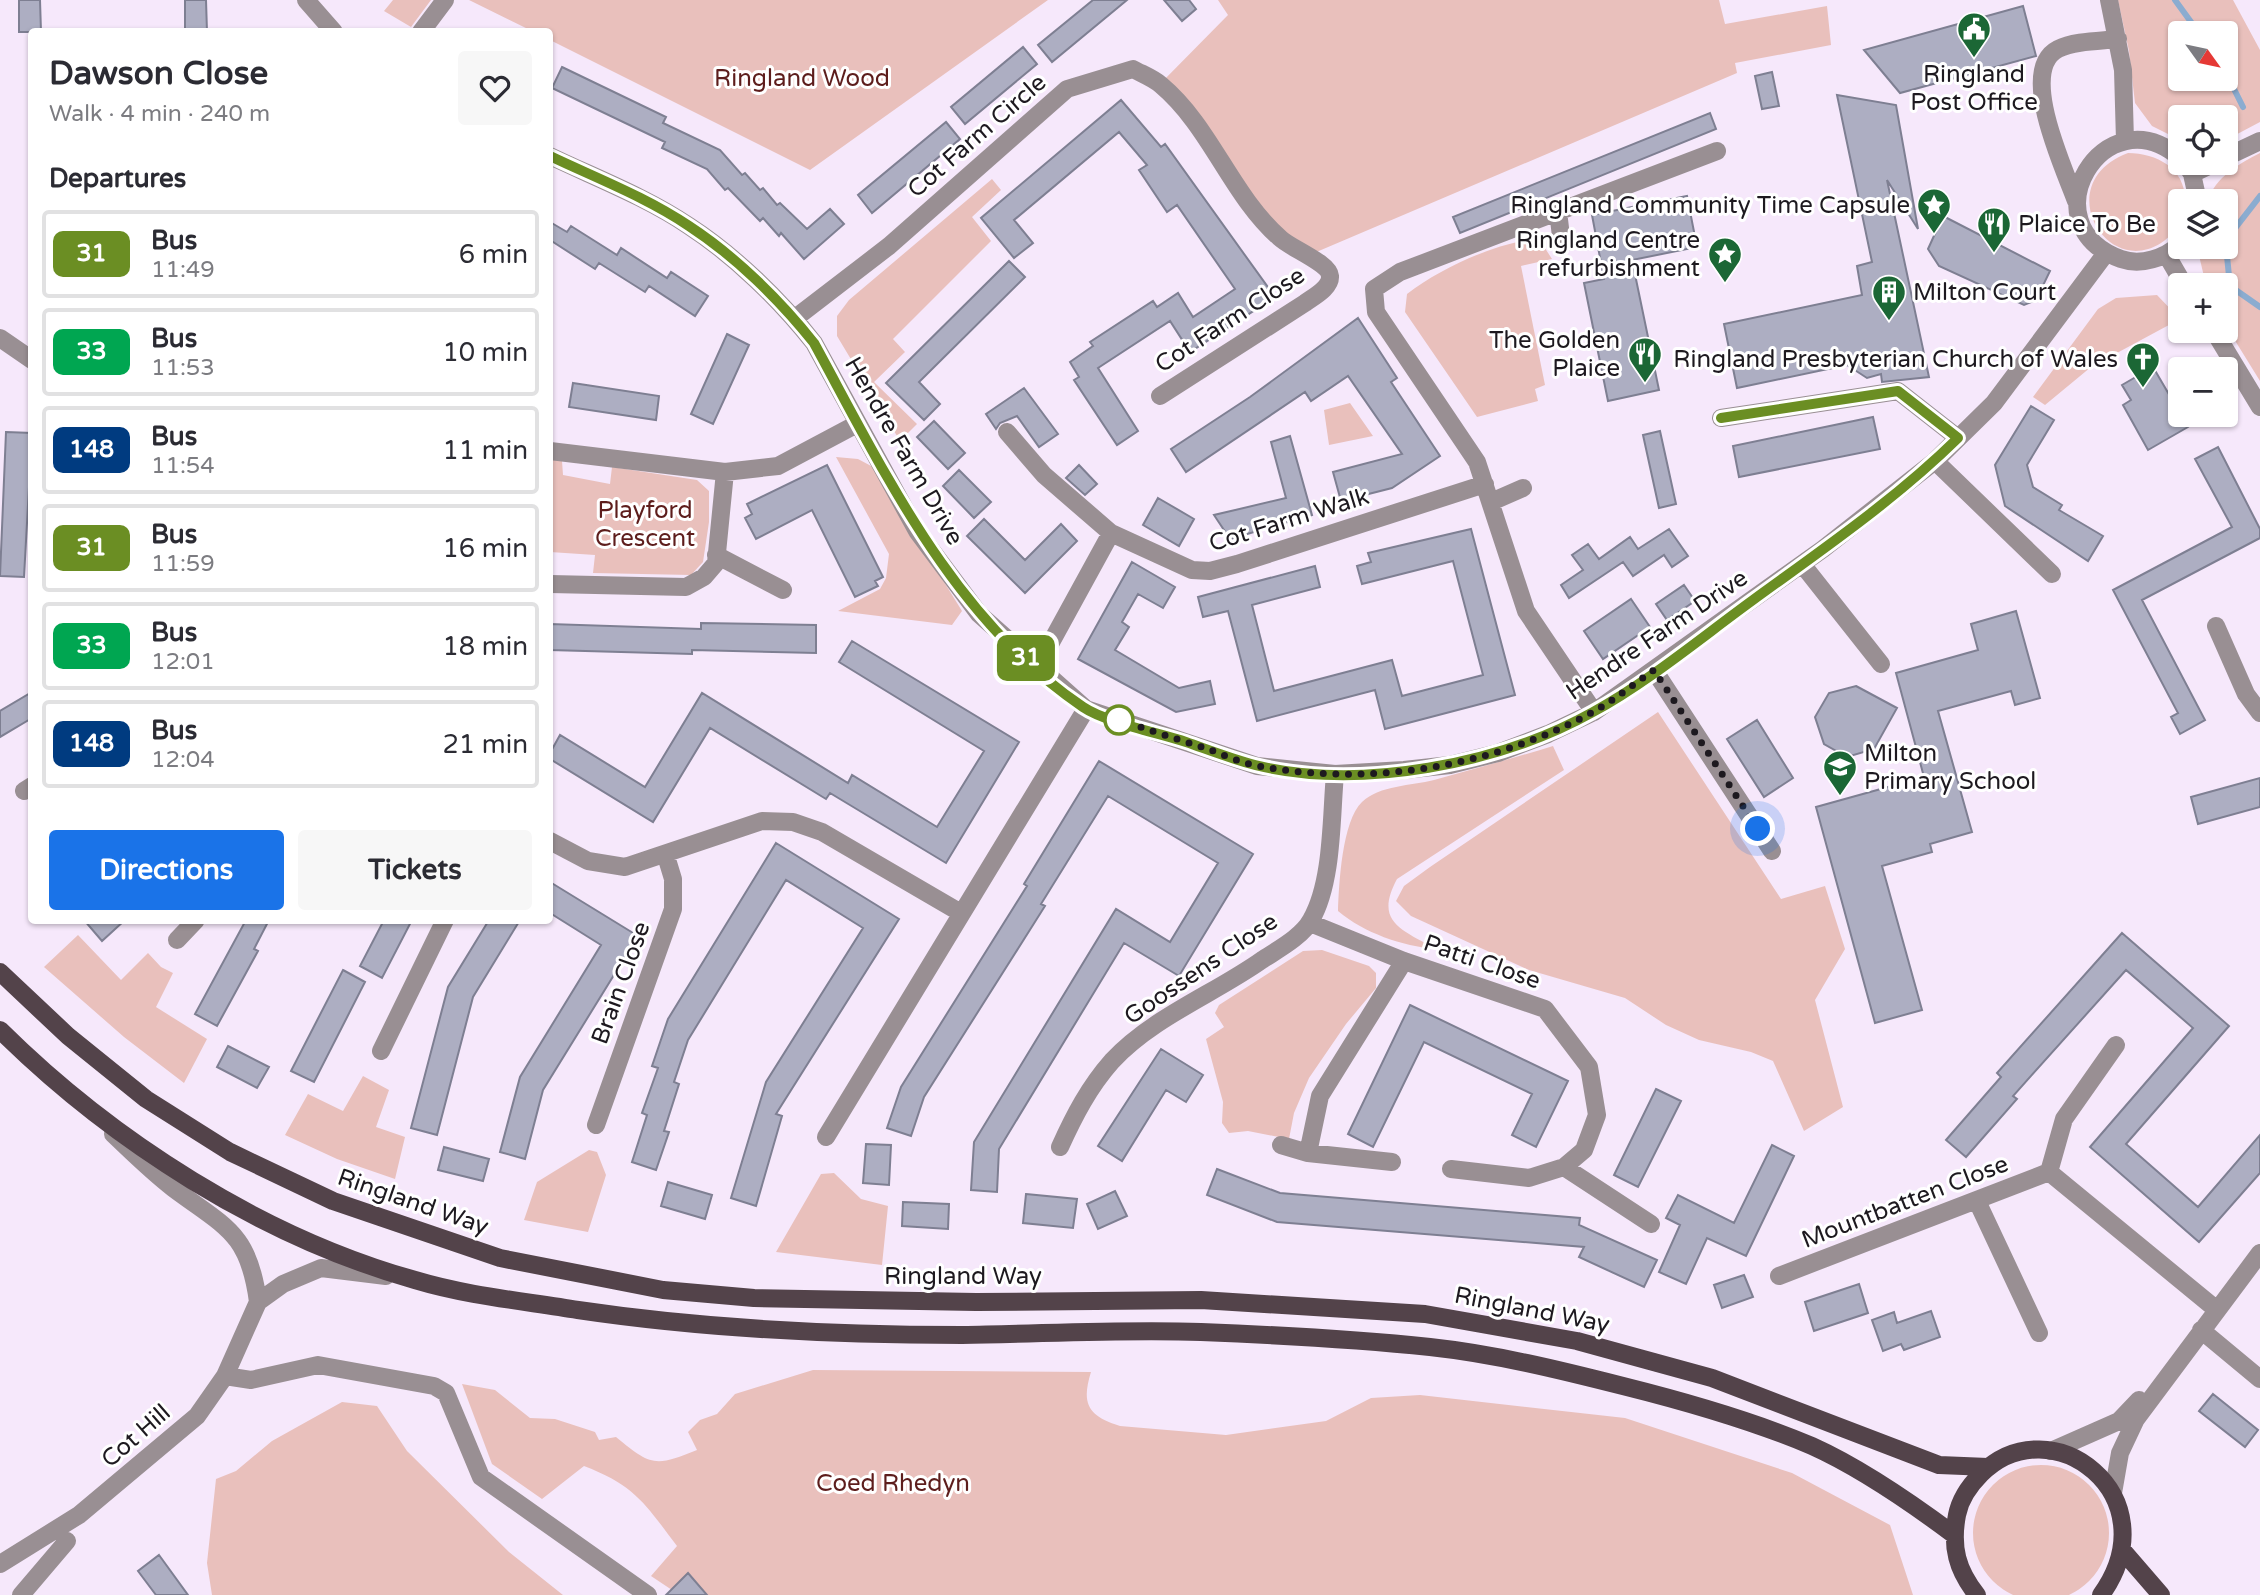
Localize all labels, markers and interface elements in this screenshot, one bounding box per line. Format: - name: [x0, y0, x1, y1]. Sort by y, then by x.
- public building icon: Ringland Post Office: [1955, 10, 1993, 59]
- north arrow: [2168, 21, 2238, 91]
- map controls: [2168, 21, 2238, 427]
- button: heart: [458, 51, 532, 125]
- text: Dawson Close: [49, 54, 268, 93]
- place label: Ringland Post Office: [1910, 60, 2038, 117]
- park label: Ringland Wood: [714, 64, 890, 93]
- street label: Cot Farm Circle: [902, 68, 1052, 204]
- text: Walk · 4 min · 240 m: [49, 100, 270, 128]
- button: locate: [2168, 105, 2238, 175]
- text: Departures: [49, 163, 186, 194]
- place icon: Ringland Community Time Capsule: [1915, 186, 1953, 235]
- button: layers: [2168, 189, 2238, 259]
- place label: Ringland Community Time Capsule: [1510, 191, 1910, 220]
- restaurant icon: Plaice To Be: [1975, 205, 2013, 254]
- place label: Plaice To Be: [2018, 210, 2156, 239]
- text: Bus: [151, 225, 197, 256]
- place label: Ringland Centre refurbishment: [1516, 226, 1700, 283]
- place icon: Ringland Centre refurbishment: [1706, 235, 1744, 284]
- text: 31: [76, 239, 107, 268]
- text: 6 min: [459, 239, 528, 270]
- text: 11:49: [151, 256, 215, 284]
- street label: Cot Farm Close: [1150, 261, 1310, 379]
- building icon: Milton Court: [1870, 273, 1908, 322]
- button: +: [2168, 273, 2238, 343]
- place label: Milton Court: [1913, 278, 2056, 307]
- text: Bus: [151, 323, 197, 354]
- place label: The Golden Plaice: [1489, 326, 1620, 383]
- restaurant icon: The Golden Plaice: [1626, 335, 1664, 384]
- text: 33: [76, 337, 107, 366]
- text: 10 min: [442, 337, 528, 368]
- church icon: Ringland Presbyterian Church of Wales: [2124, 340, 2162, 389]
- place label: Ringland Presbyterian Church of Wales: [1673, 345, 2118, 374]
- street label: Hendre Farm Drive: [838, 352, 970, 550]
- text: 11:53: [151, 354, 215, 382]
- button: −: [2168, 357, 2238, 427]
- text: Bus: [151, 421, 197, 452]
- text: 148: [69, 435, 114, 464]
- text: 11 min: [442, 435, 528, 466]
- text: 11:54: [151, 452, 215, 480]
- street label: Cot Farm Walk: [1205, 482, 1373, 558]
- park label: Playford Crescent: [595, 496, 695, 553]
- text: Bus: [151, 519, 197, 550]
- text: 31: [76, 533, 107, 562]
- text: 16 min: [442, 533, 528, 564]
- text: 11:59: [151, 550, 215, 578]
- street label: Hendre Farm Drive: [1561, 564, 1753, 706]
- text: Bus: [151, 617, 197, 648]
- text: 33: [76, 631, 107, 660]
- text: 18 min: [442, 631, 528, 662]
- line badge: 31: [995, 635, 1058, 681]
- text: 31: [1011, 643, 1041, 672]
- text: 12:01: [151, 648, 215, 676]
- unlabelled marker: [1104, 705, 1134, 735]
- text: Bus: [151, 715, 197, 746]
- text: 148: [69, 729, 114, 758]
- text: 21 min: [442, 729, 528, 760]
- place label: Milton Primary School: [1864, 739, 2036, 796]
- text: 12:04: [151, 746, 215, 774]
- school or university icon: Milton Primary School: [1821, 748, 1859, 797]
- your location: [1740, 811, 1775, 846]
- button: Directions: [49, 830, 284, 910]
- button: Tickets: [298, 830, 532, 910]
- street label: Goossens Close: [1119, 907, 1283, 1031]
- street label: Brain Close: [585, 918, 657, 1048]
- street label: Patti Close: [1420, 928, 1544, 996]
- street label: Mountbatten Close: [1798, 1149, 2012, 1255]
- street label: Ringland Way: [334, 1163, 492, 1241]
- street label: Ringland Way: [884, 1262, 1042, 1291]
- street label: Ringland Way: [1452, 1281, 1612, 1339]
- street label: Cot Hill: [96, 1398, 176, 1474]
- park label: Coed Rhedyn: [816, 1469, 970, 1498]

